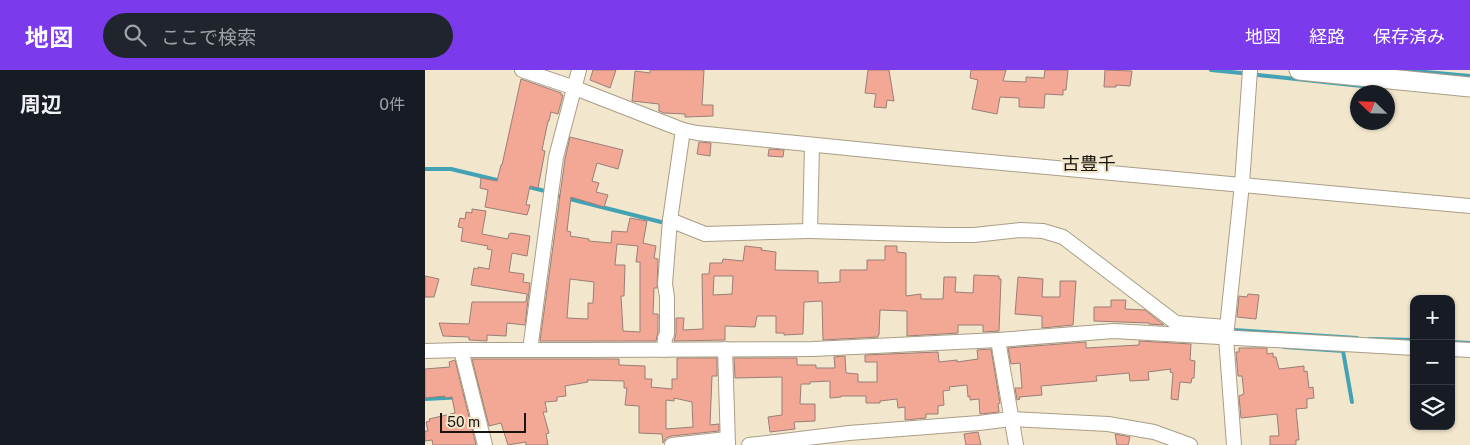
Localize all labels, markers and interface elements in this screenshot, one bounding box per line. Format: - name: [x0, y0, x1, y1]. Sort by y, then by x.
- search box: [103, 13, 453, 58]
- icon: search: [121, 21, 149, 49]
- text: 地図: [25, 23, 73, 51]
- text: ここで検索: [161, 26, 256, 48]
- text: 地図: [1245, 26, 1281, 47]
- text: 経路: [1309, 26, 1345, 47]
- text: 保存済み: [1373, 26, 1445, 47]
- north arrow: [1350, 85, 1395, 130]
- text: 周辺: [20, 92, 62, 117]
- text: 0件: [379, 95, 405, 114]
- district label: 古豊千: [1062, 153, 1116, 174]
- map controls: [1410, 295, 1455, 430]
- button: +: [1410, 295, 1455, 340]
- button: −: [1410, 340, 1455, 385]
- button: layers: [1410, 385, 1455, 430]
- scale bar: [440, 410, 526, 433]
- text: 50 m: [447, 414, 480, 430]

